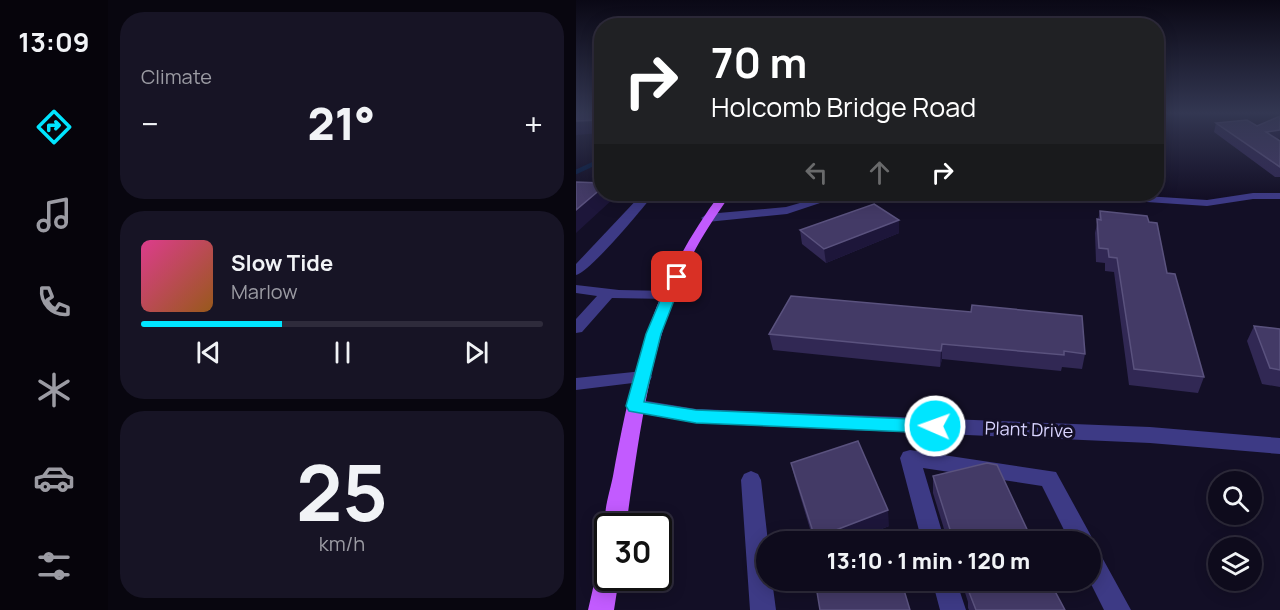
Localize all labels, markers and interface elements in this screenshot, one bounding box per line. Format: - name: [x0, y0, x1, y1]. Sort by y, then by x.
- text: 13:09: [18, 23, 90, 60]
- text: 70 m: [711, 33, 807, 91]
- icon: right: [612, 42, 690, 120]
- text: Climate: [141, 63, 212, 90]
- text: Holcomb Bridge Road: [711, 88, 976, 125]
- text: 21°: [307, 92, 375, 154]
- text: −: [141, 101, 159, 146]
- text: +: [524, 101, 543, 146]
- icon: directions: [33, 106, 75, 148]
- icon: left: [800, 156, 833, 189]
- icon: ahead: [863, 156, 896, 189]
- icon: right: [926, 156, 959, 189]
- icon: music: [33, 194, 75, 236]
- text: Slow Tide: [231, 248, 333, 278]
- pin: [651, 251, 702, 302]
- icon: arrive: [660, 260, 693, 293]
- text: Marlow: [231, 278, 298, 305]
- icon: phone: [33, 281, 75, 323]
- icon: previous: [192, 336, 225, 369]
- icon: pause: [326, 336, 359, 369]
- icon: next: [460, 336, 493, 369]
- icon: climate: [33, 369, 75, 411]
- position arrow: [903, 394, 967, 458]
- street label: Plant Drive: [984, 415, 1074, 443]
- text: 25: [296, 438, 388, 544]
- icon: car: [33, 457, 75, 499]
- map controls: [1208, 471, 1262, 591]
- button: search: [1208, 471, 1262, 525]
- speed limit sign: 30: [594, 513, 672, 591]
- text: km/h: [319, 530, 365, 557]
- button: layers: [1208, 537, 1262, 591]
- icon: filters: [33, 545, 75, 587]
- text: 13:10 · 1 min · 120 m: [827, 546, 1030, 576]

